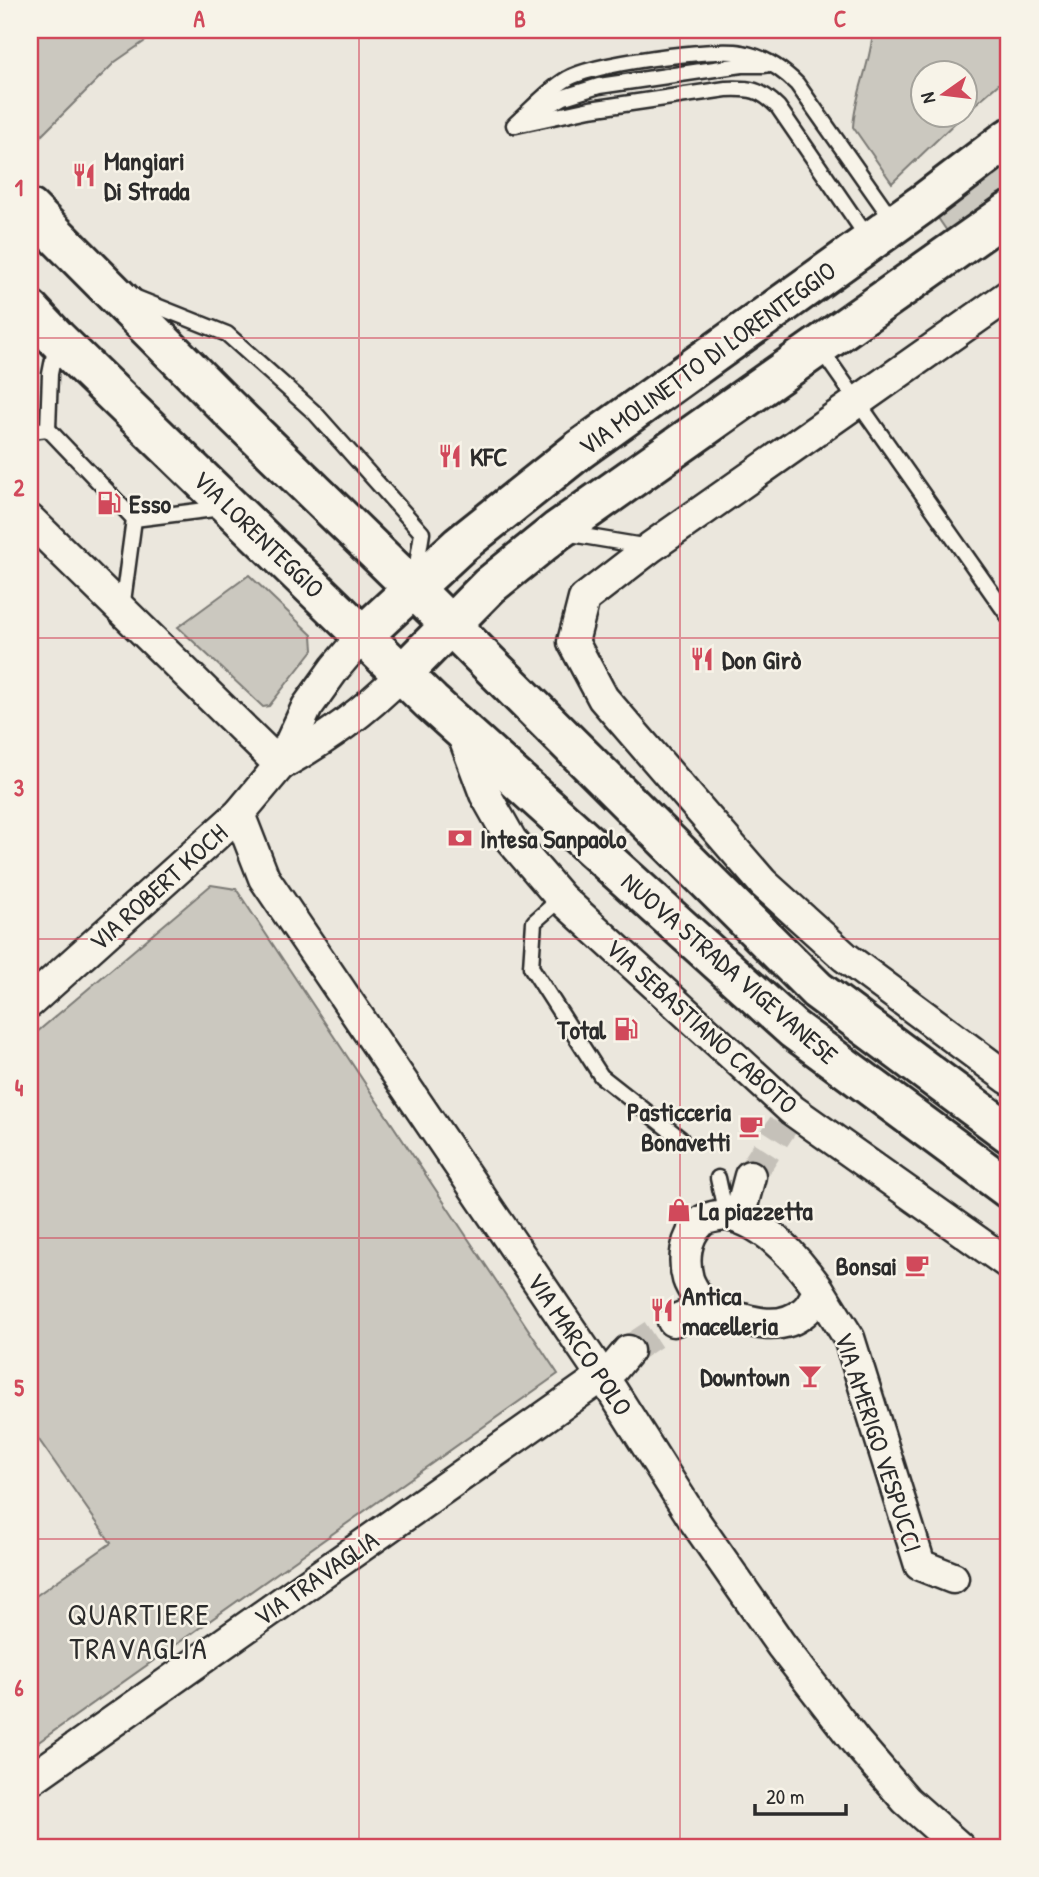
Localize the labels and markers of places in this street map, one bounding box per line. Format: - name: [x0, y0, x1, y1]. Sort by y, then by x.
- place label: Mangiari Di Strada: [104, 143, 190, 208]
- restaurant icon: Mangiari Di Strada: [70, 161, 98, 189]
- place label: KFC: [470, 439, 508, 474]
- restaurant icon: KFC: [436, 442, 464, 470]
- place label: Esso: [129, 486, 172, 521]
- fuel station icon: Esso: [95, 489, 123, 517]
- place label: Don Girò: [722, 642, 802, 677]
- restaurant icon: Don Girò: [688, 645, 716, 673]
- place label: Intesa Sanpaolo: [480, 821, 627, 857]
- bank icon: Intesa Sanpaolo: [446, 824, 474, 852]
- place label: Total: [556, 1012, 607, 1047]
- fuel station icon: Total: [612, 1015, 640, 1043]
- place label: Pasticceria Bonavetti: [627, 1094, 732, 1159]
- cafe icon: Pasticceria Bonavetti: [737, 1112, 765, 1140]
- place label: La piazzetta: [699, 1193, 813, 1229]
- shop icon: La piazzetta: [665, 1196, 693, 1224]
- place label: Bonsai: [836, 1248, 897, 1283]
- cafe icon: Bonsai: [903, 1251, 931, 1279]
- place label: Antica macelleria: [682, 1278, 779, 1343]
- restaurant icon: Antica macelleria: [648, 1296, 676, 1324]
- place label: Downtown: [700, 1359, 790, 1394]
- bar icon: Downtown: [796, 1362, 824, 1390]

